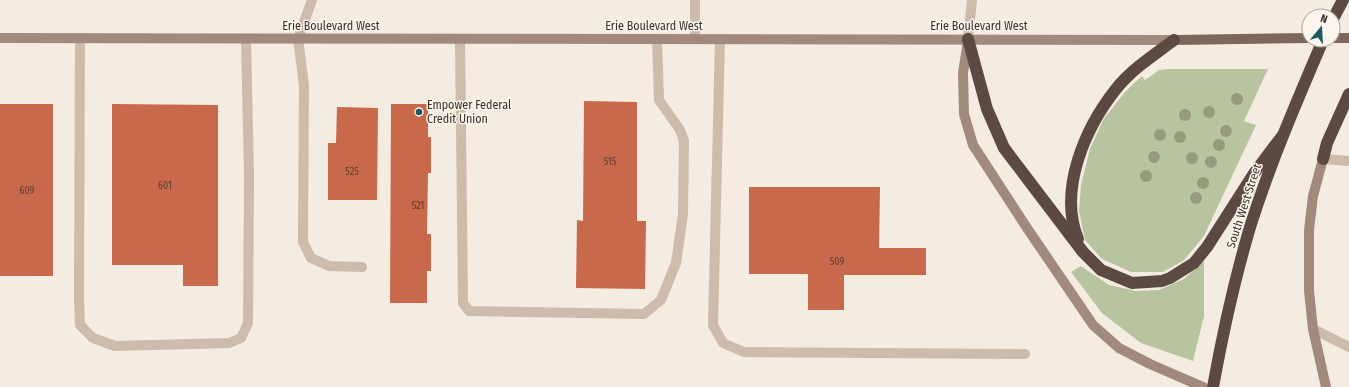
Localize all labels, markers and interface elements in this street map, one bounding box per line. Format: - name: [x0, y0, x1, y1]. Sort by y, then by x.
- north arrow: [1301, 8, 1341, 48]
- text: N: [1319, 12, 1329, 26]
- street label: Erie Boulevard West: [282, 19, 380, 33]
- street label: Erie Boulevard West: [605, 19, 703, 33]
- street label: Erie Boulevard West: [930, 19, 1028, 33]
- place label: Empower Federal Credit Union: [427, 98, 511, 126]
- marker: Empower Federal Credit Union: [414, 107, 424, 117]
- house number: 515: [604, 156, 617, 168]
- street label: South West Street: [1224, 162, 1264, 250]
- house number: 525: [345, 166, 359, 178]
- house number: 601: [158, 180, 172, 192]
- house number: 609: [20, 185, 35, 197]
- house number: 521: [412, 200, 424, 212]
- house number: 509: [830, 256, 844, 268]

